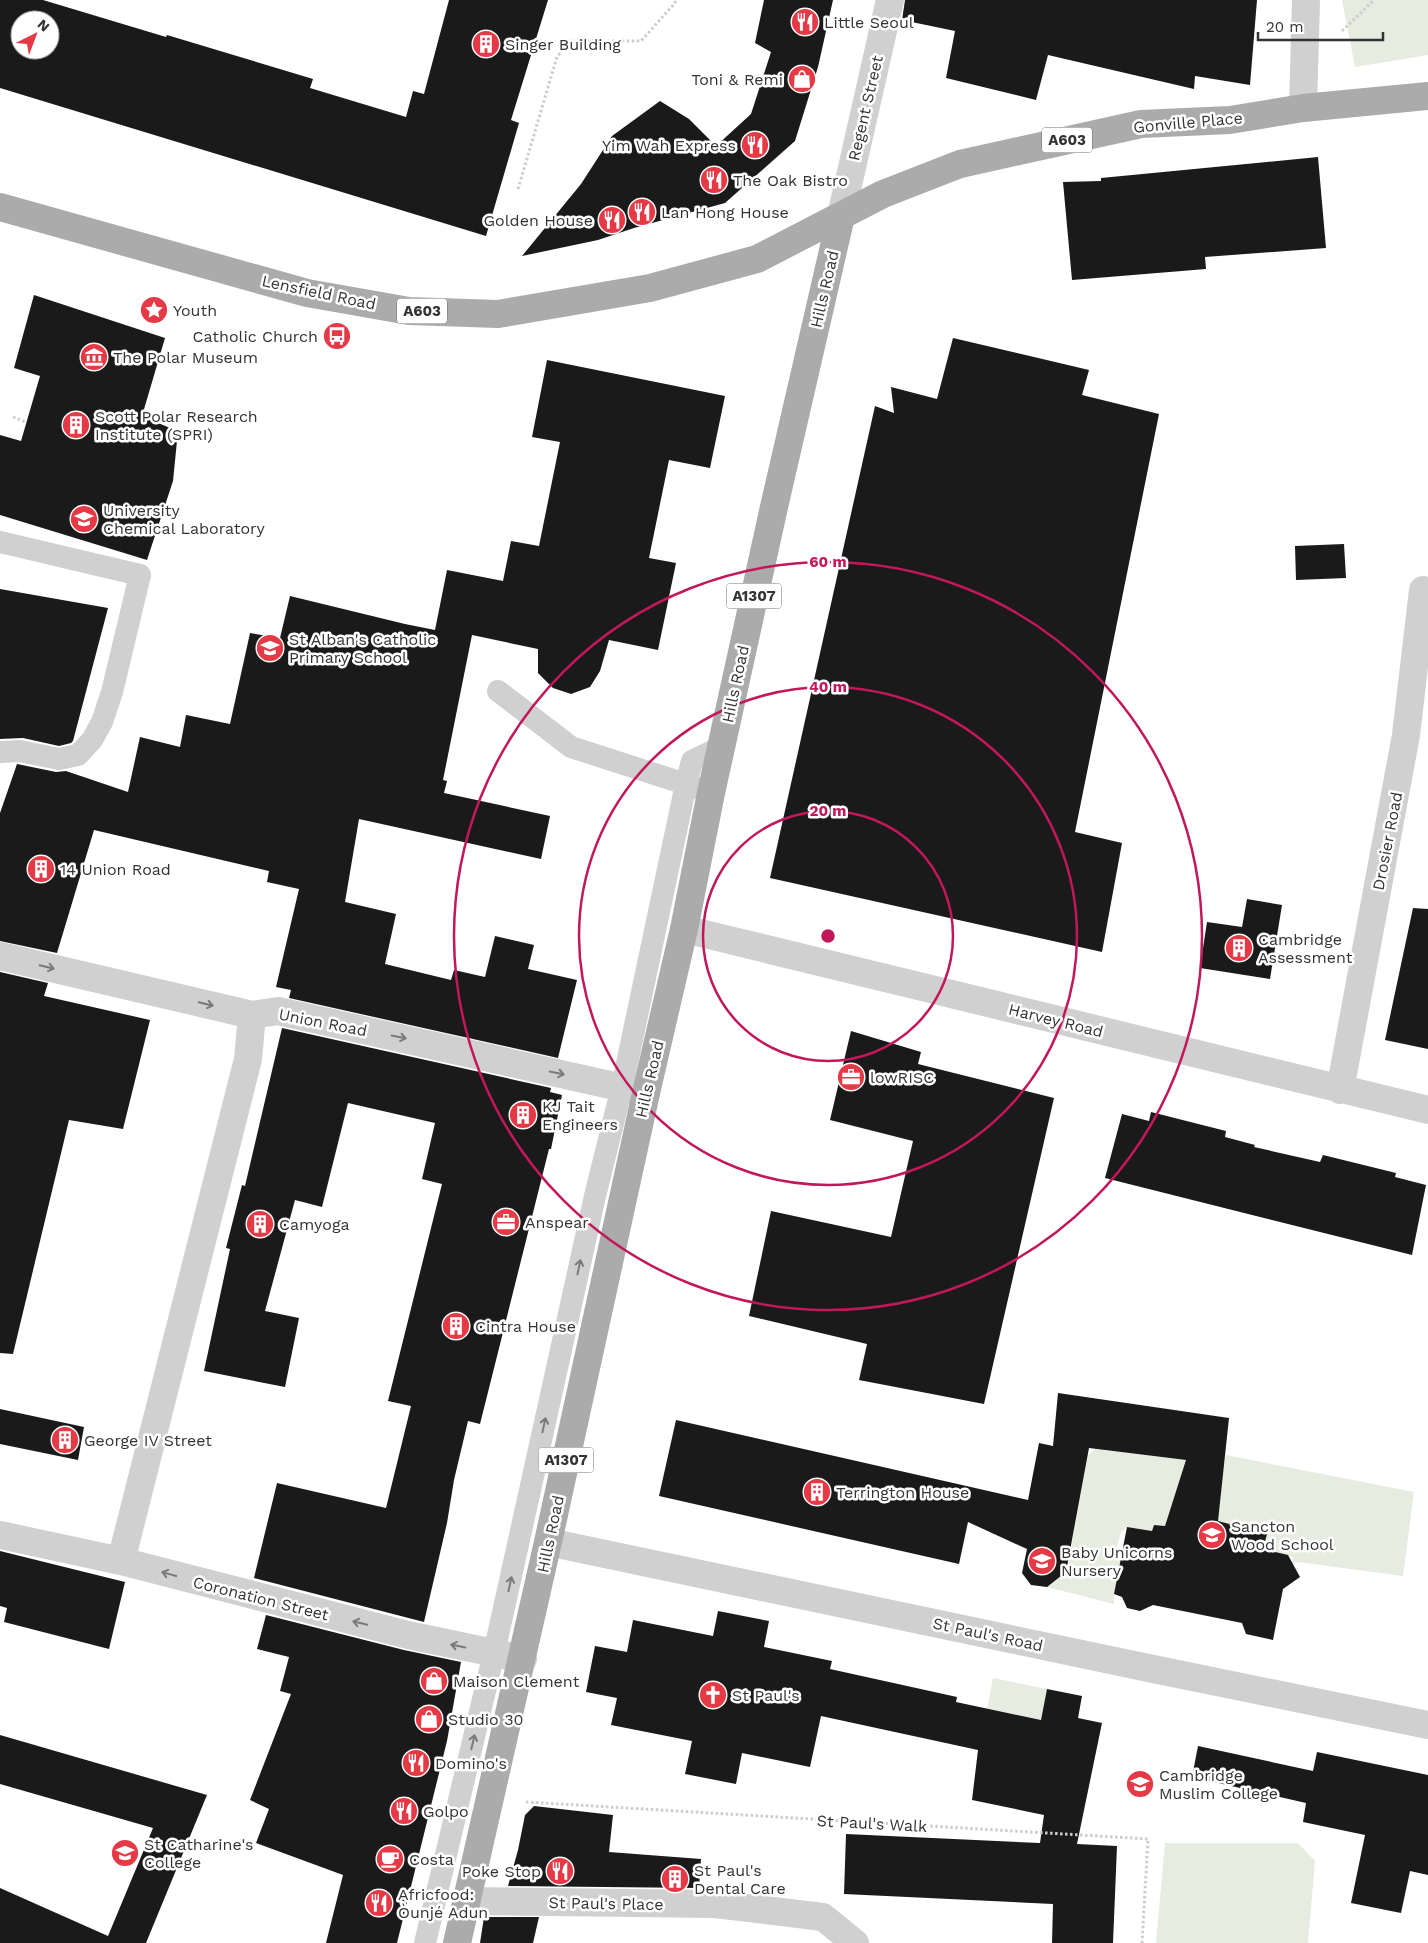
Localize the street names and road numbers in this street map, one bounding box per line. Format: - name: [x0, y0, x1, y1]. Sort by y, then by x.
- street label: Regent Street: [844, 53, 887, 163]
- street label: Gonville Place: [1133, 108, 1244, 137]
- road number: A603: [1042, 128, 1092, 152]
- street label: Hills Road: [806, 249, 843, 330]
- street label: Lensfield Road: [260, 271, 378, 314]
- road number: A603: [397, 298, 447, 324]
- road number: A1307: [726, 584, 782, 608]
- street label: Hills Road: [718, 644, 753, 725]
- street label: Drosier Road: [1369, 790, 1406, 892]
- street label: Harvey Road: [1007, 1000, 1105, 1041]
- street label: Union Road: [277, 1005, 369, 1040]
- street label: Hills Road: [631, 1039, 668, 1120]
- road number: A1307: [538, 1448, 594, 1472]
- street label: Hills Road: [533, 1494, 568, 1575]
- street label: Coronation Street: [191, 1572, 331, 1625]
- street label: St Paul's Road: [931, 1614, 1045, 1655]
- street label: St Paul's Walk: [816, 1811, 928, 1836]
- street label: St Paul's Place: [548, 1893, 664, 1914]

